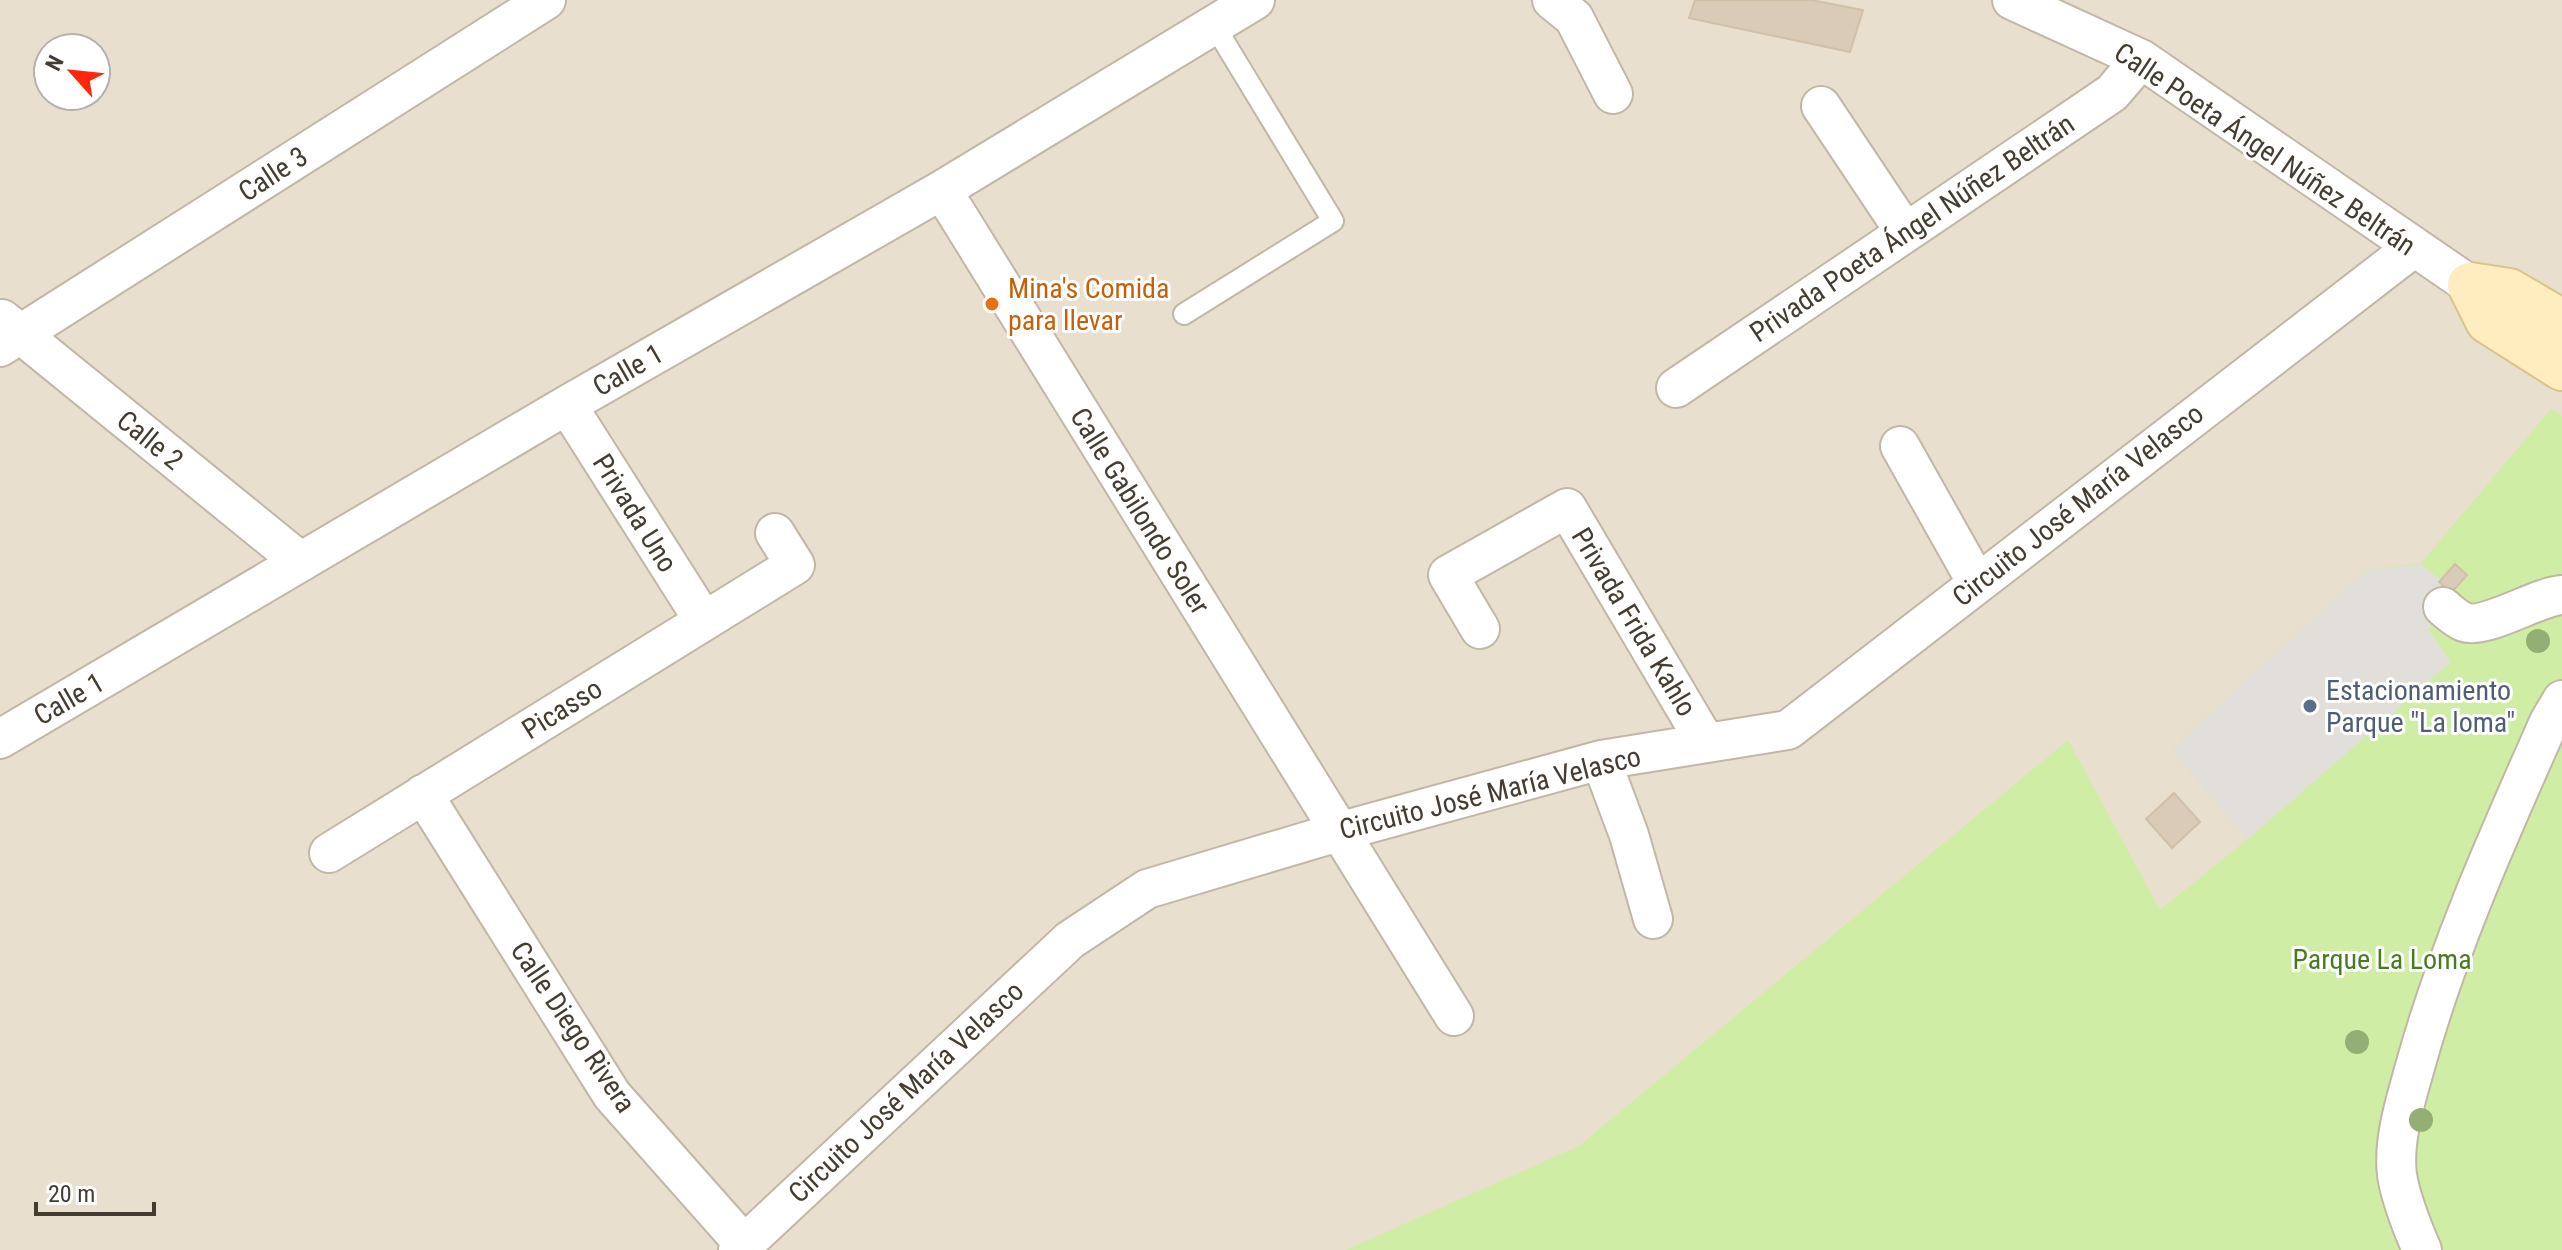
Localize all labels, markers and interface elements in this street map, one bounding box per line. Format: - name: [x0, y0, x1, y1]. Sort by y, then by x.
- north arrow: [32, 32, 112, 112]
- street label: Calle Poeta Ángel Núñez Beltrán: [2108, 36, 2422, 262]
- text: N: [40, 51, 69, 75]
- street label: Privada Poeta Ángel Núñez Beltrán: [1744, 107, 2080, 349]
- street label: Calle 3: [232, 140, 314, 208]
- place label: Mina's Comida para llevar: [1008, 272, 1169, 337]
- marker: Mina's Comida para llevar: [983, 295, 1001, 313]
- street label: Calle 1: [587, 337, 669, 403]
- street label: Circuito José María Velasco: [1946, 397, 2210, 613]
- street label: Calle Gabilondo Soler: [1063, 402, 1217, 620]
- street label: Calle 2: [110, 403, 190, 477]
- street label: Privada Uno: [586, 448, 684, 578]
- street label: Privada Frida Kahlo: [1565, 522, 1703, 722]
- street label: Calle 1: [28, 666, 110, 732]
- street label: Picasso: [516, 672, 608, 746]
- place label: Estacionamiento Parque "La loma": [2326, 674, 2515, 739]
- marker: Estacionamiento Parque "La loma": [2301, 697, 2319, 715]
- street label: Circuito José María Velasco: [1336, 740, 1644, 846]
- street label: Calle Diego Rivera: [504, 935, 642, 1119]
- park label: Parque La Loma: [2292, 943, 2472, 976]
- street label: Circuito José María Velasco: [782, 974, 1030, 1210]
- scale bar: [36, 1166, 154, 1216]
- text: 20 m: [48, 1180, 95, 1208]

